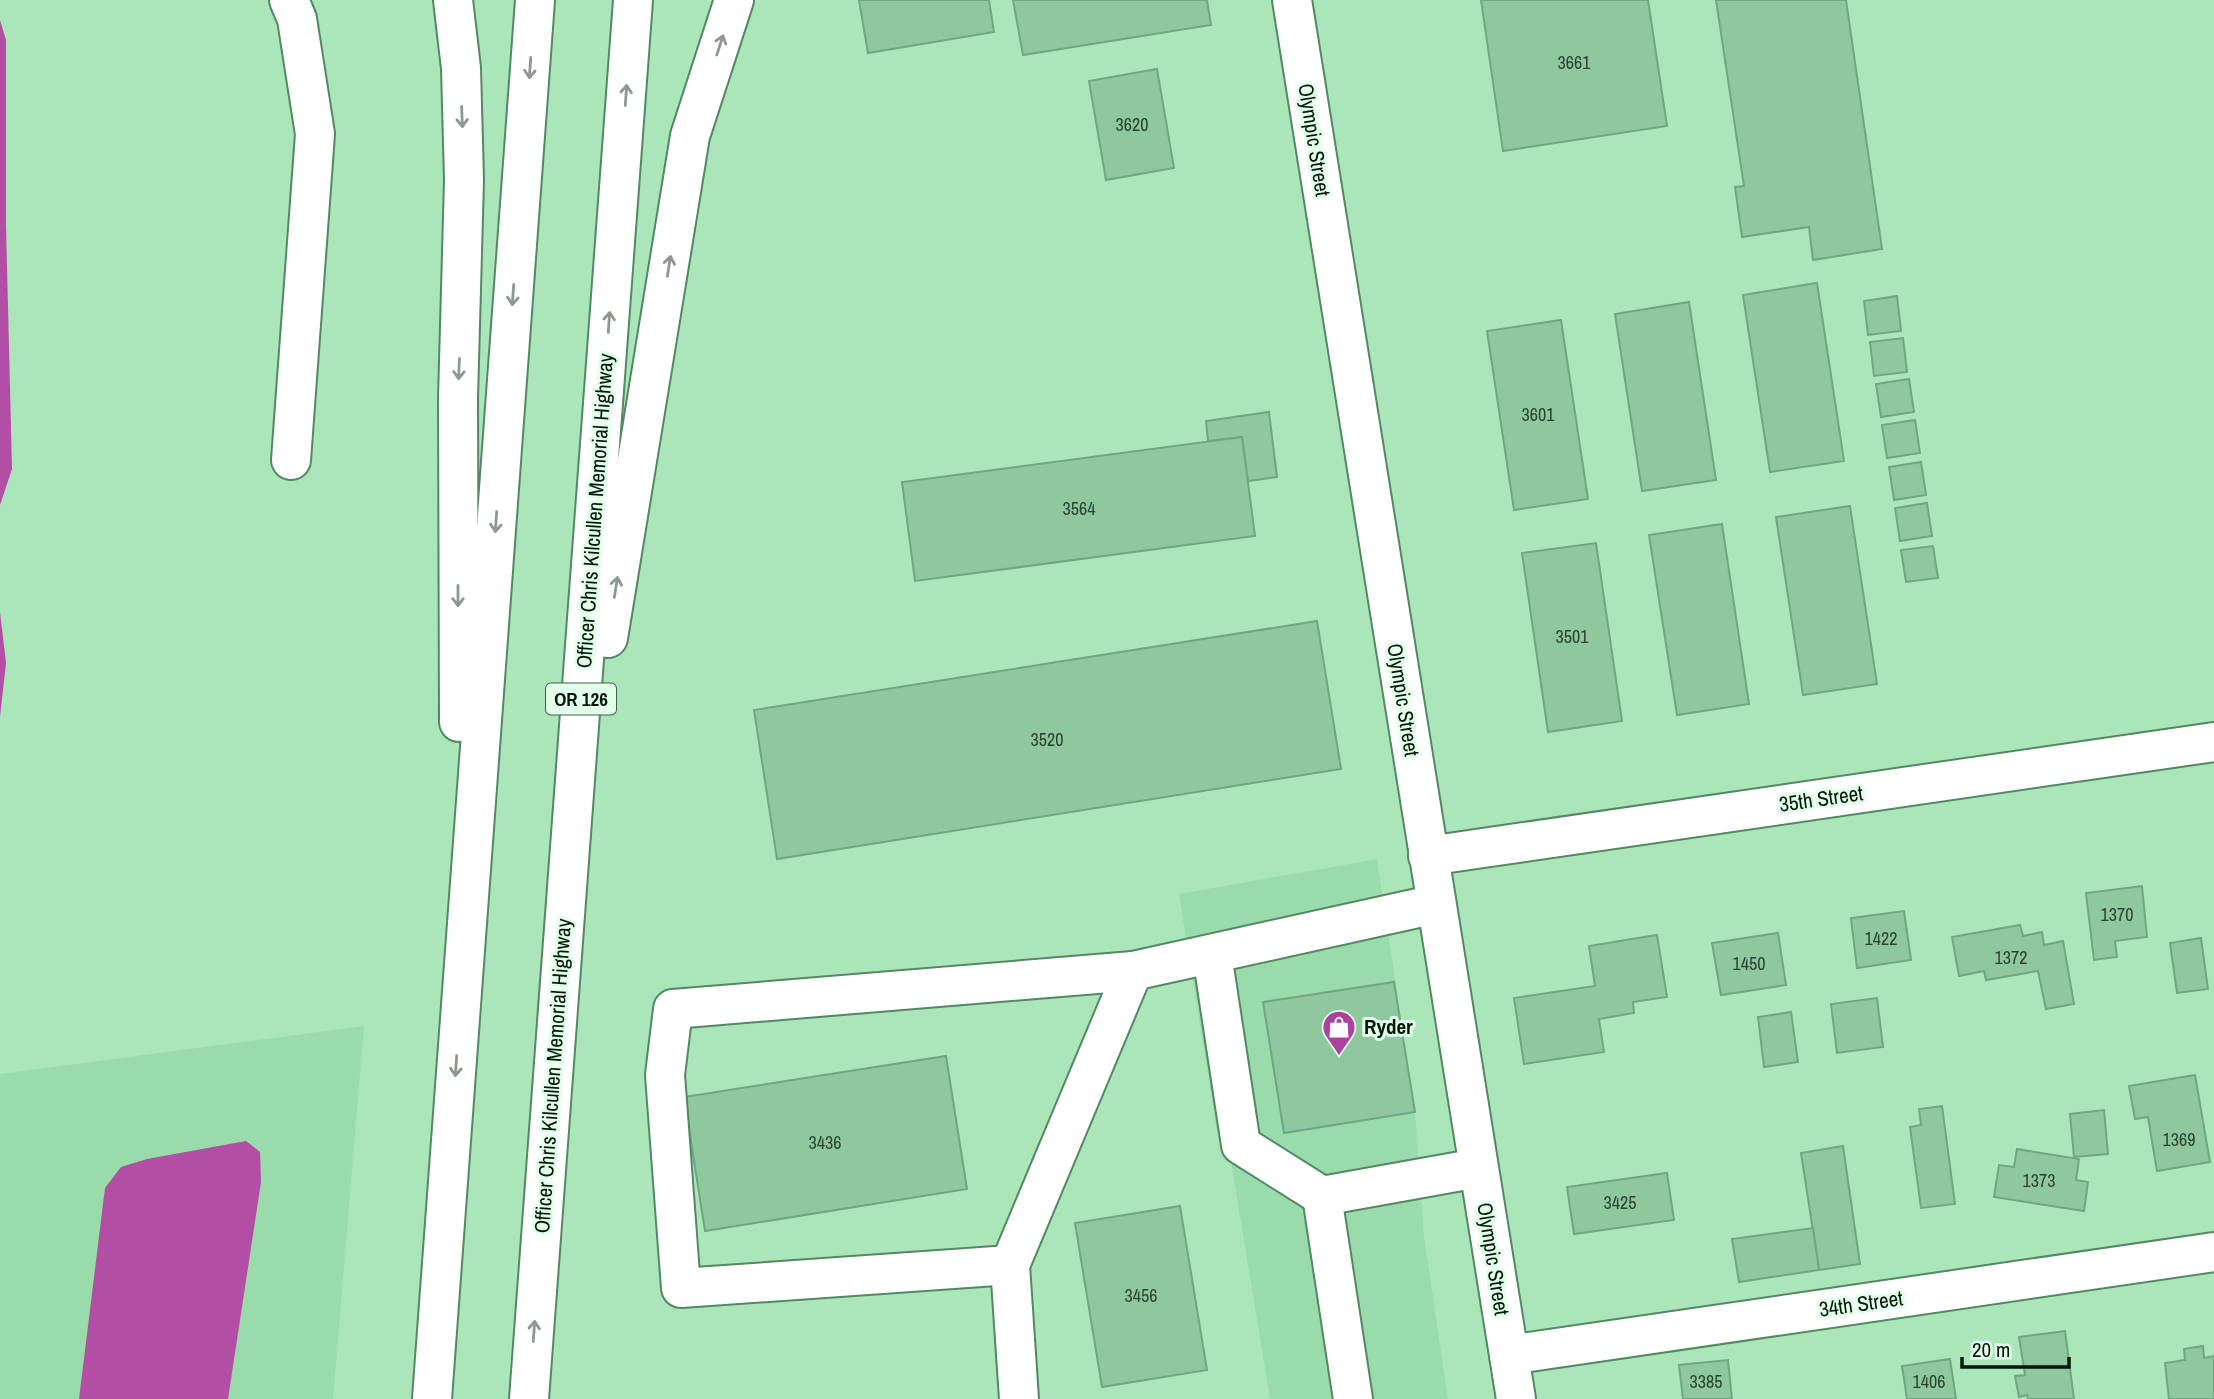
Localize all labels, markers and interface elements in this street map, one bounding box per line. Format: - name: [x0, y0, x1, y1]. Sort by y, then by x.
- one-way arrow: [715, 34, 727, 56]
- house number: 3661: [1558, 50, 1591, 75]
- one-way arrow: [523, 56, 536, 79]
- street label: Olympic Street: [1291, 81, 1338, 199]
- one-way arrow: [620, 85, 633, 107]
- one-way arrow: [455, 105, 469, 128]
- house number: 3620: [1116, 112, 1148, 137]
- one-way arrow: [662, 255, 675, 277]
- one-way arrow: [506, 283, 519, 306]
- one-way arrow: [603, 311, 616, 334]
- street label: Officer Chris Kilcullen Memorial Highway: [569, 352, 620, 669]
- one-way arrow: [452, 357, 466, 380]
- house number: 3601: [1522, 402, 1555, 427]
- house number: 3564: [1063, 496, 1095, 521]
- one-way arrow: [490, 510, 503, 533]
- one-way arrow: [610, 576, 623, 599]
- one-way arrow: [451, 584, 465, 607]
- house number: 3501: [1556, 624, 1589, 649]
- street label: Olympic Street: [1380, 641, 1427, 759]
- road number: OR 126: [546, 684, 616, 714]
- house number: 3520: [1031, 727, 1063, 752]
- street label: 35th Street: [1777, 778, 1865, 819]
- house number: 1370: [2101, 902, 2133, 927]
- street label: Officer Chris Kilcullen Memorial Highway: [527, 917, 578, 1234]
- house number: 1422: [1865, 926, 1897, 951]
- house number: 1372: [1995, 945, 2027, 970]
- house number: 1450: [1733, 951, 1765, 976]
- shop icon: Ryder: [1320, 1008, 1358, 1057]
- place label: Ryder: [1364, 1012, 1413, 1041]
- one-way arrow: [449, 1055, 462, 1077]
- house number: 1369: [2163, 1127, 2195, 1152]
- house number: 3436: [809, 1130, 841, 1155]
- house number: 1373: [2023, 1168, 2055, 1193]
- house number: 3425: [1604, 1190, 1636, 1215]
- street label: Olympic Street: [1470, 1200, 1517, 1318]
- house number: 3456: [1125, 1283, 1157, 1308]
- street label: 34th Street: [1817, 1283, 1905, 1324]
- one-way arrow: [528, 1320, 541, 1343]
- scale bar: [1962, 1326, 2069, 1370]
- text: 20 m: [1972, 1335, 2010, 1364]
- house number: 3385: [1690, 1369, 1722, 1394]
- house number: 1406: [1913, 1369, 1945, 1394]

